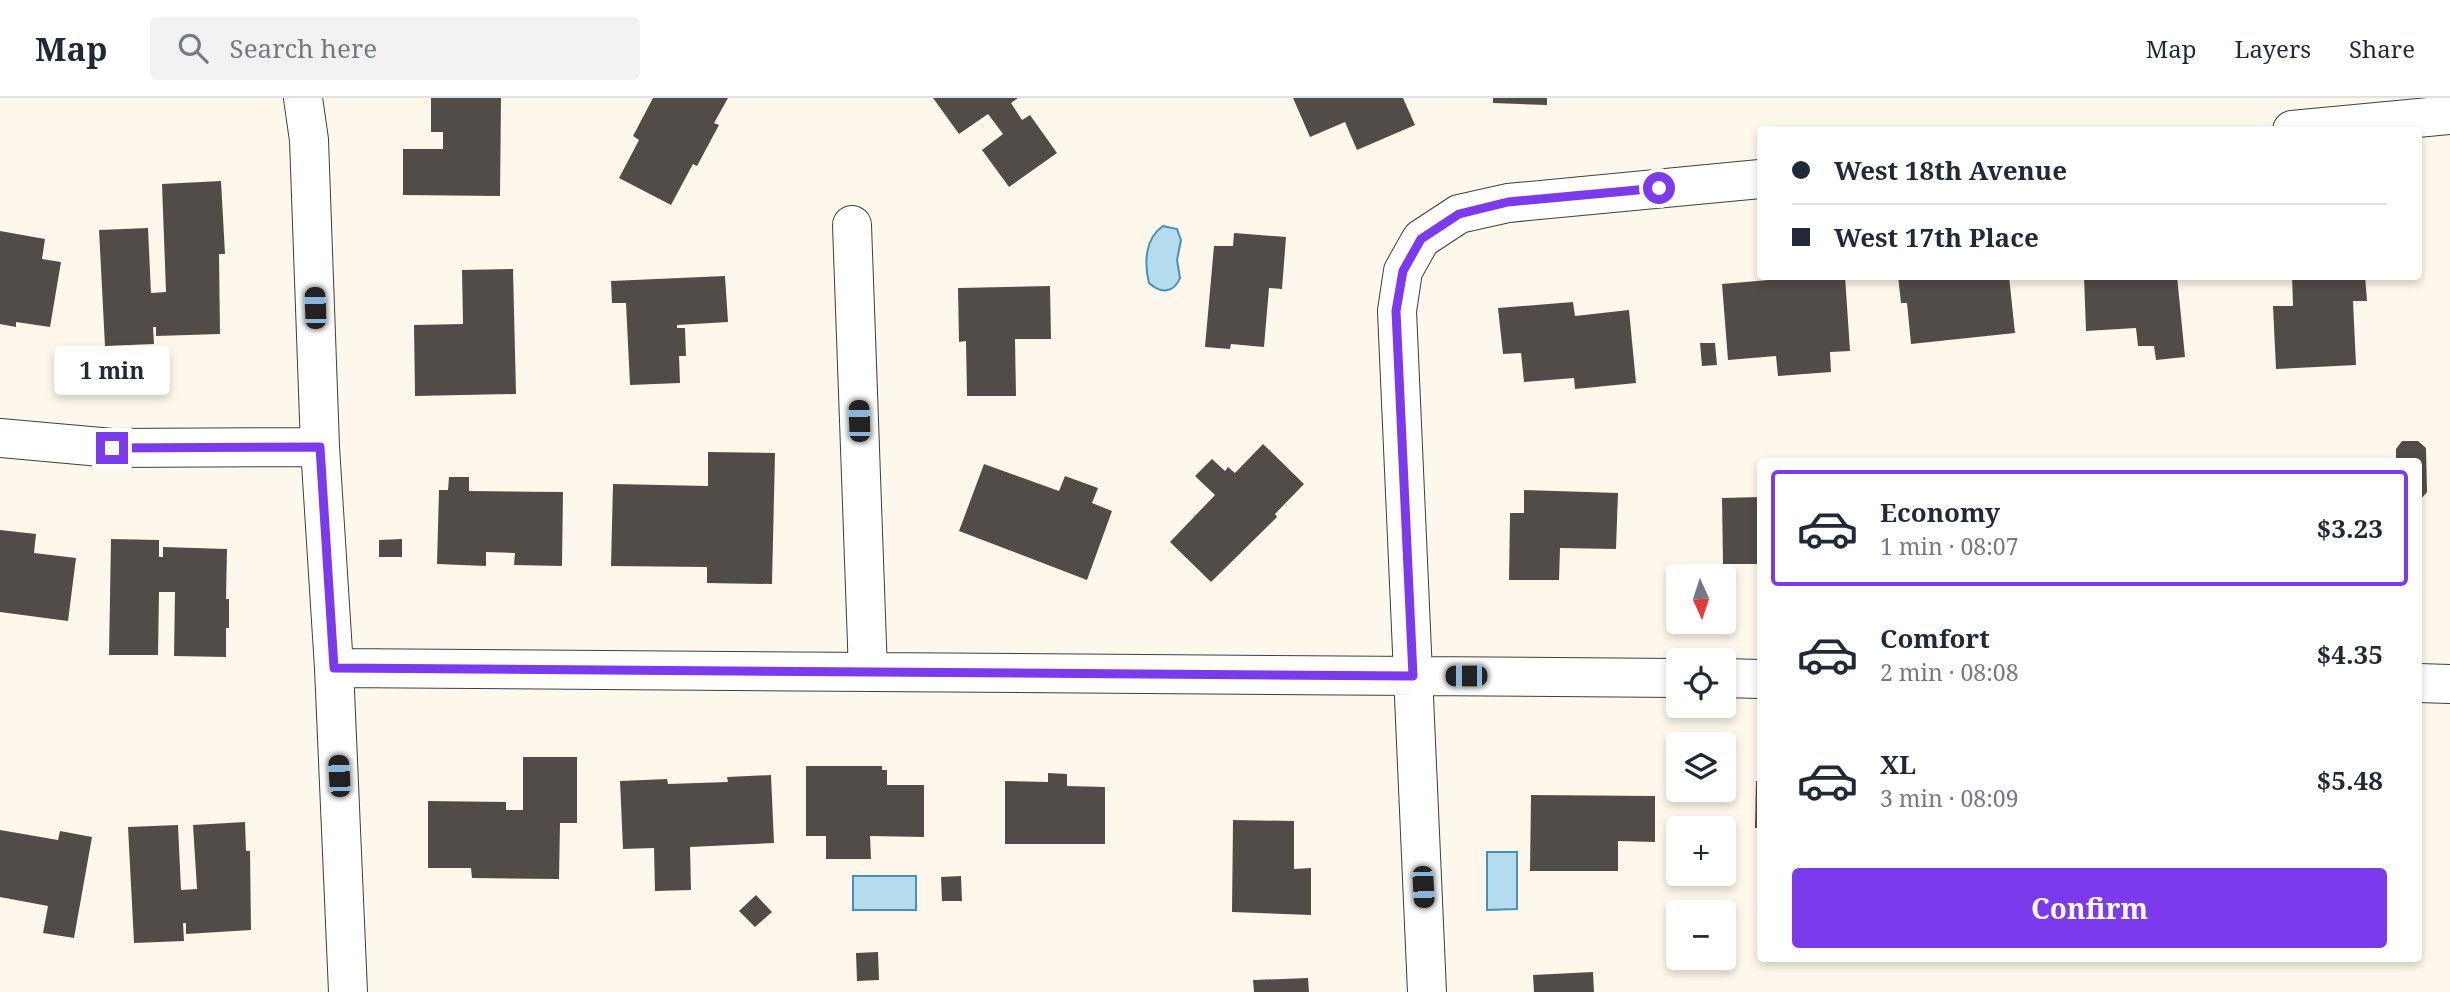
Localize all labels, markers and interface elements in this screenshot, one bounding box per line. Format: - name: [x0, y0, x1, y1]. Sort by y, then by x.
- search box: [150, 17, 640, 80]
- text: Map: [35, 26, 108, 71]
- icon: search: [174, 29, 212, 67]
- text: Search here: [230, 30, 377, 66]
- text: Map: [2146, 32, 2197, 65]
- text: Layers: [2235, 32, 2311, 65]
- text: Share: [2349, 32, 2415, 65]
- text: West 18th Avenue: [1834, 152, 2067, 188]
- route start: [1643, 172, 1675, 204]
- text: West 17th Place: [1834, 219, 2039, 255]
- car: [304, 287, 327, 329]
- callout: 1 min: [54, 346, 170, 396]
- text: 1 min: [79, 354, 145, 386]
- car: [848, 400, 871, 442]
- route end: [96, 432, 128, 464]
- text: Economy: [1880, 494, 2000, 530]
- icon: car: [1796, 497, 1859, 560]
- text: $3.23: [2317, 510, 2383, 546]
- text: 1 min · 08:07: [1880, 530, 2018, 562]
- north arrow: [1666, 564, 1736, 634]
- map controls: [1666, 564, 1736, 970]
- text: Comfort: [1880, 620, 1990, 656]
- icon: car: [1796, 623, 1859, 686]
- text: $4.35: [2317, 636, 2383, 672]
- button: locate: [1666, 648, 1736, 718]
- text: 2 min · 08:08: [1880, 656, 2018, 688]
- car: [1446, 666, 1488, 687]
- button: layers: [1666, 732, 1736, 802]
- text: XL: [1880, 746, 1916, 782]
- icon: car: [1796, 749, 1859, 812]
- car: [328, 754, 351, 798]
- text: $5.48: [2317, 762, 2383, 798]
- text: 3 min · 08:09: [1880, 782, 2018, 814]
- button: +: [1666, 816, 1736, 886]
- car: [1412, 865, 1435, 909]
- button: Confirm: [1792, 868, 2387, 948]
- button: −: [1666, 900, 1736, 970]

